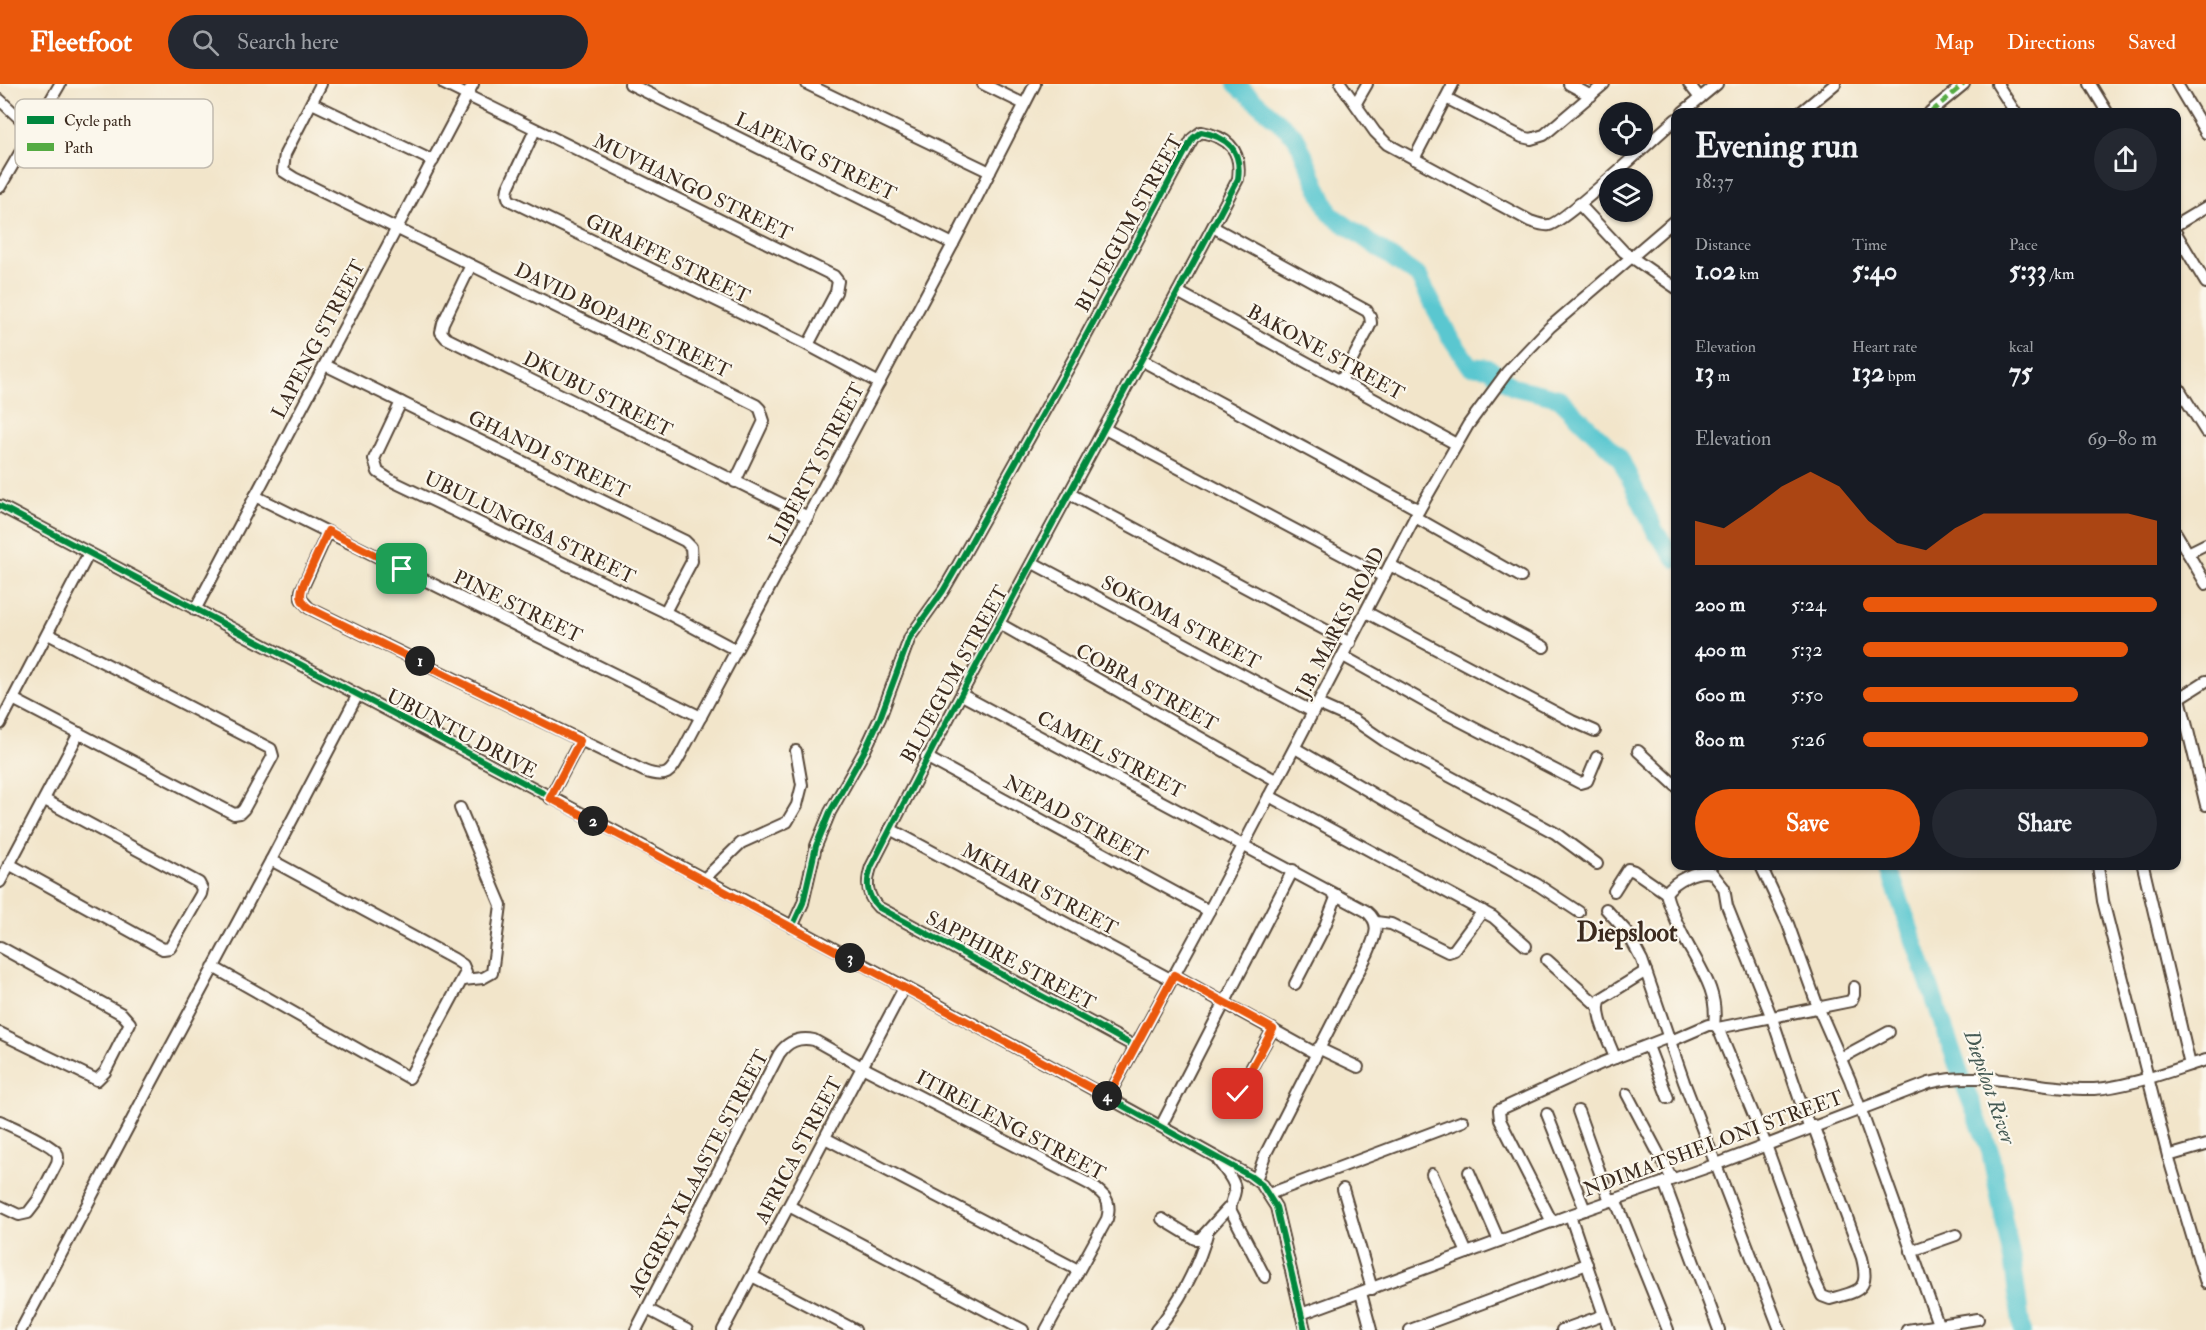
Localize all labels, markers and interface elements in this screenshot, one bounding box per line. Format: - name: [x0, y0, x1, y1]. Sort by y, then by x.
- search box: [168, 15, 588, 69]
- text: Fleetfoot: [30, 25, 132, 60]
- icon: search: [189, 26, 222, 59]
- text: Search here: [237, 28, 339, 56]
- text: Map: [1934, 29, 1974, 56]
- text: Directions: [2007, 29, 2095, 56]
- text: Saved: [2128, 29, 2176, 56]
- legend: [15, 99, 213, 168]
- map controls: [1599, 102, 1653, 222]
- button: locate: [1599, 102, 1653, 156]
- street label: LAPENG STREET: [731, 107, 901, 206]
- text: Cycle path: [64, 111, 132, 132]
- text: Evening run: [1695, 126, 1858, 167]
- street label: MUVHANGO STREET: [589, 128, 796, 247]
- button: share: [2094, 128, 2157, 191]
- street label: BLUEGUM STREET: [1070, 130, 1189, 317]
- text: Path: [64, 138, 94, 158]
- button: layers: [1599, 168, 1653, 222]
- text: 18:37: [1695, 169, 1733, 194]
- street label: GIRAFFE STREET: [582, 208, 754, 309]
- text: Distance: [1695, 235, 1751, 255]
- text: Time: [1852, 235, 1887, 255]
- text: Pace: [2009, 235, 2038, 255]
- street label: LAPENG STREET: [266, 255, 371, 423]
- text: 1.02: [1695, 255, 1736, 287]
- text: 5:40: [1852, 255, 1897, 287]
- text: 5:33: [2009, 255, 2047, 287]
- street label: DAVID BOPAPE STREET: [511, 257, 735, 384]
- text: km: [1736, 264, 1759, 284]
- text: /km: [2047, 264, 2074, 284]
- street label: BAKONE STREET: [1243, 299, 1409, 406]
- text: Elevation: [1695, 337, 1756, 357]
- text: Heart rate: [1852, 337, 1917, 357]
- text: kcal: [2009, 337, 2034, 357]
- street label: DKUBU STREET: [519, 346, 677, 443]
- text: 13: [1695, 357, 1714, 389]
- text: 132: [1852, 357, 1884, 389]
- text: 75: [2009, 357, 2032, 389]
- text: m: [1714, 366, 1730, 386]
- text: bpm: [1884, 366, 1916, 386]
- street label: LIBERTY STREET: [763, 378, 870, 550]
- street label: GHANDI STREET: [464, 405, 634, 504]
- text: Elevation: [1695, 426, 1771, 451]
- text: 69–80 m: [2087, 426, 2157, 451]
- street label: UBULUNGISA STREET: [420, 465, 640, 590]
- pin: [376, 543, 427, 594]
- street label: J.B. MARKS ROAD: [1290, 543, 1391, 703]
- icon: arrive: [385, 552, 418, 585]
- street label: PINE STREET: [449, 564, 586, 648]
- street label: SOKOMA STREET: [1097, 570, 1265, 675]
- street label: BLUEGUM STREET: [895, 581, 1014, 768]
- text: 200 m: [1695, 592, 1745, 617]
- text: 5:24: [1791, 592, 1826, 617]
- text: 400 m: [1695, 637, 1746, 662]
- text: 5:32: [1791, 637, 1823, 662]
- street label: COBRA STREET: [1071, 638, 1222, 737]
- pin: 1: [405, 646, 435, 676]
- text: 1: [417, 651, 423, 671]
- text: 600 m: [1695, 682, 1745, 707]
- text: 5:50: [1791, 682, 1824, 707]
- street label: UBUNTU DRIVE: [382, 683, 541, 784]
- street label: CAMEL STREET: [1033, 705, 1189, 804]
- text: 800 m: [1695, 727, 1745, 752]
- text: 5:26: [1791, 727, 1825, 752]
- street label: NEPAD STREET: [999, 770, 1152, 869]
- button: Save: [1695, 789, 1920, 858]
- button: Share: [1932, 789, 2157, 858]
- pin: 2: [578, 806, 608, 836]
- text: 2: [589, 811, 597, 831]
- street label: MKHARI STREET: [958, 838, 1122, 941]
- street label: SAPPHIRE STREET: [922, 905, 1100, 1016]
- district label: Diepsloot: [1577, 917, 1678, 950]
- pin: 3: [835, 943, 865, 973]
- text: 3: [847, 948, 853, 968]
- water label: Diepsloot River: [1957, 1026, 2022, 1149]
- street label: AGGREY KLAASTE STREET: [622, 1046, 774, 1302]
- street label: ITIRELENG STREET: [912, 1065, 1110, 1186]
- pin: [1212, 1068, 1263, 1119]
- street label: AFRICA STREET: [749, 1072, 848, 1229]
- icon: check: [1221, 1077, 1254, 1110]
- pin: 4: [1092, 1081, 1122, 1111]
- street label: NDIMATSHELONI STREET: [1580, 1085, 1847, 1202]
- text: 4: [1103, 1086, 1111, 1106]

